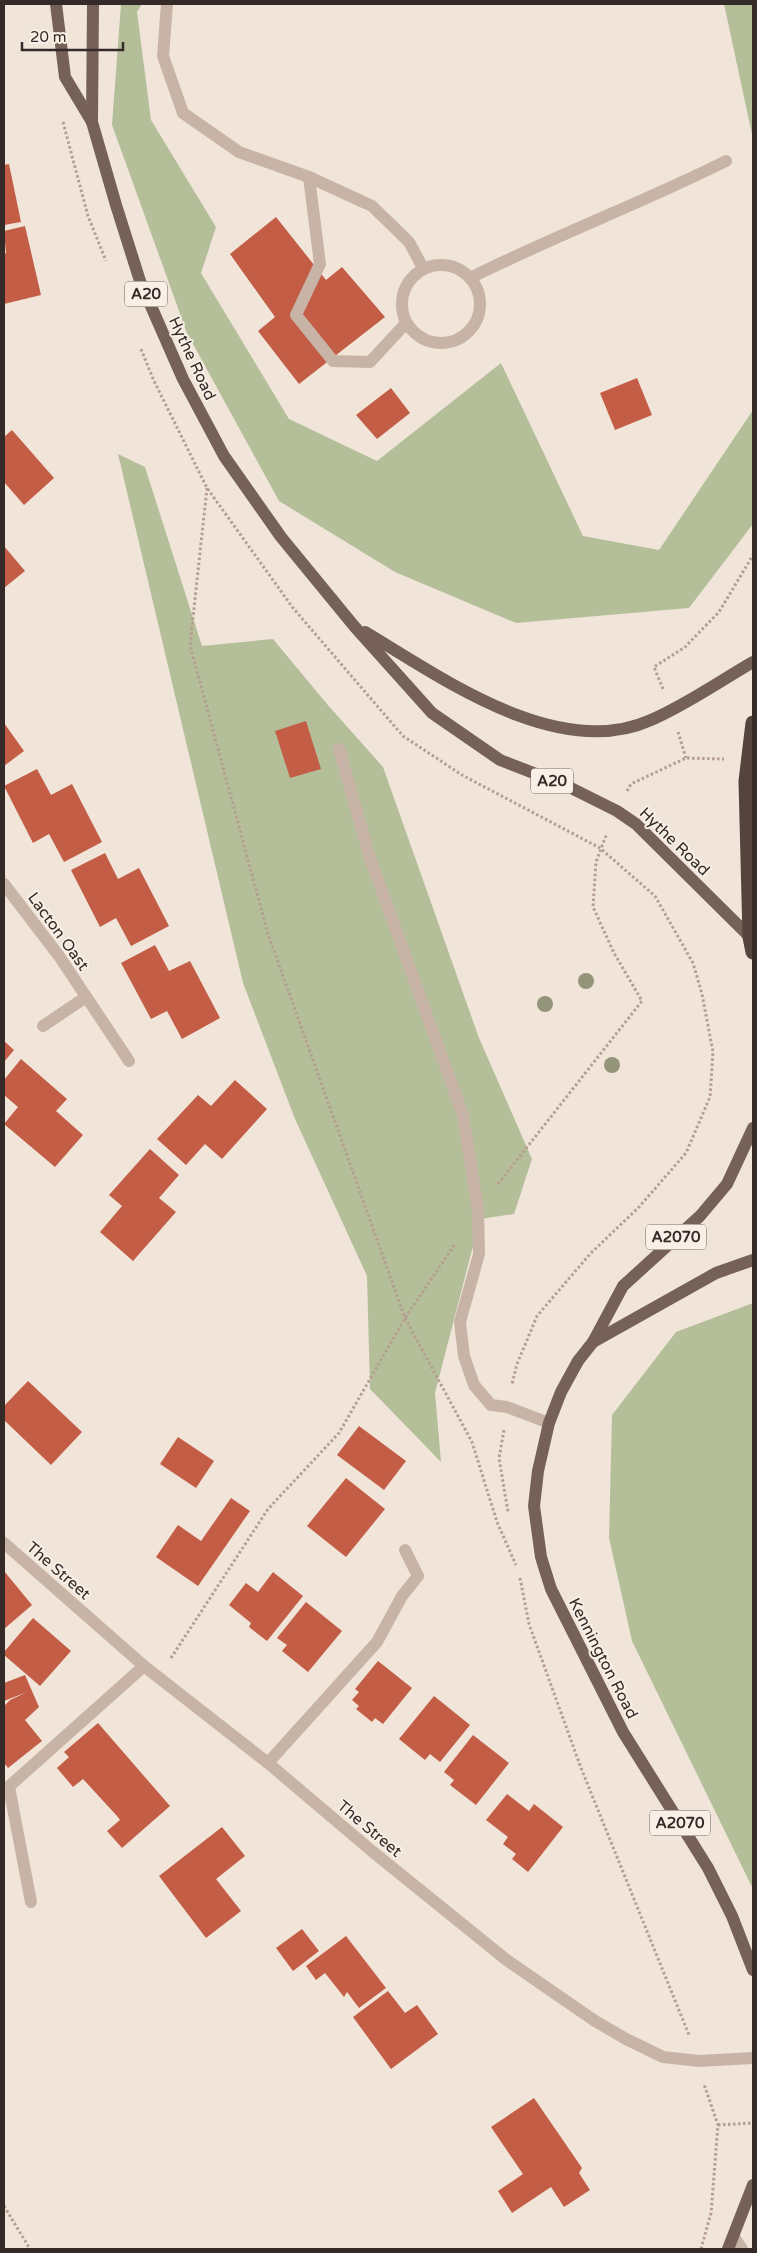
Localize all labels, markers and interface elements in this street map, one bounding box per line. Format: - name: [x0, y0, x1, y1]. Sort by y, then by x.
- scale bar: [22, 20, 124, 52]
- text: 20 m: [30, 28, 67, 46]
- road number: A20: [125, 282, 167, 306]
- street label: Hythe Road: [164, 313, 220, 404]
- road number: A20: [531, 768, 573, 794]
- street label: Hythe Road: [635, 803, 714, 880]
- street label: Lacton Oast: [23, 889, 93, 975]
- road number: A2070: [646, 1224, 706, 1250]
- street label: The Street: [22, 1538, 94, 1604]
- street label: Kennington Road: [564, 1595, 642, 1722]
- street label: The Street: [333, 1796, 406, 1862]
- road number: A2070: [650, 1810, 710, 1836]

